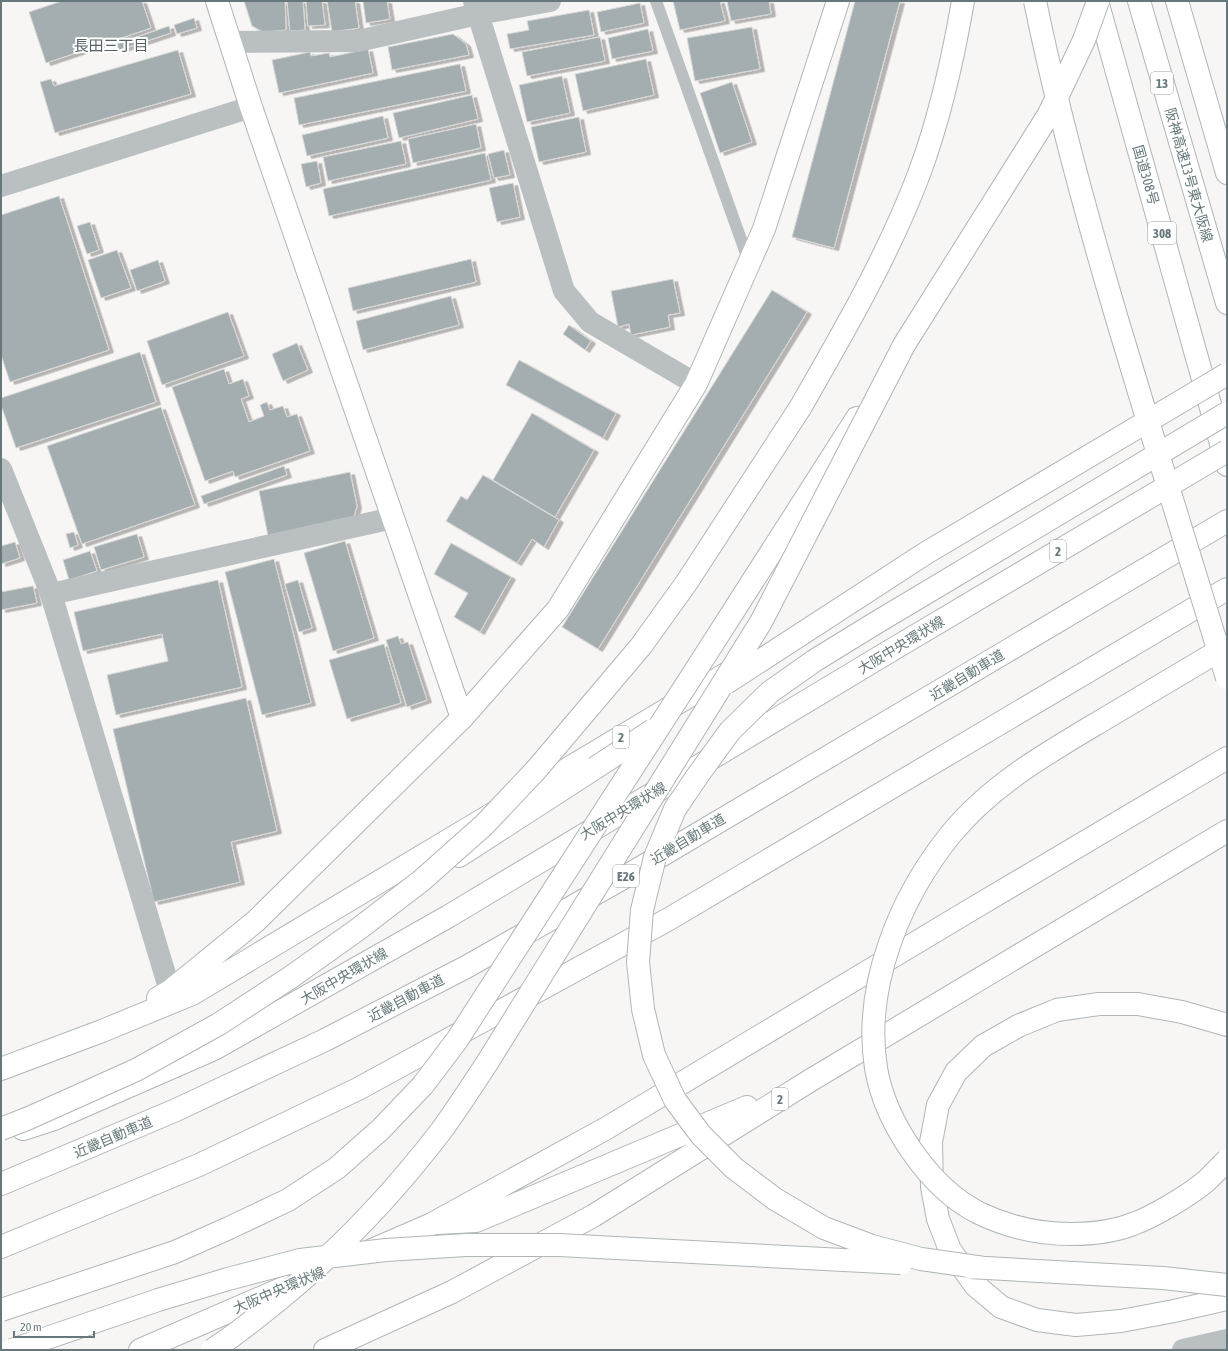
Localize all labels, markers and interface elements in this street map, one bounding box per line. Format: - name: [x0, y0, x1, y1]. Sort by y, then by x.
- district label: 長田三丁目: [73, 37, 149, 54]
- road number: 13: [1151, 72, 1173, 94]
- street label: 阪神高速13号東大阪線: [1162, 106, 1216, 244]
- street label: 国道308号: [1130, 143, 1162, 207]
- road number: 308: [1148, 222, 1176, 244]
- road number: 2: [1050, 540, 1066, 562]
- street label: 大阪中央環状線: [855, 613, 947, 677]
- street label: 近畿自動車道: [927, 647, 1007, 703]
- road number: 2: [613, 726, 629, 748]
- street label: 大阪中央環状線: [577, 779, 669, 843]
- street label: 近畿自動車道: [648, 811, 728, 867]
- road number: E26: [613, 865, 639, 887]
- street label: 大阪中央環状線: [298, 945, 390, 1007]
- street label: 近畿自動車道: [365, 971, 447, 1025]
- road number: 2: [772, 1088, 788, 1110]
- street label: 近畿自動車道: [71, 1113, 155, 1161]
- street label: 大阪中央環状線: [231, 1263, 327, 1317]
- scale bar: [14, 1313, 94, 1339]
- text: 20 m: [20, 1320, 42, 1334]

